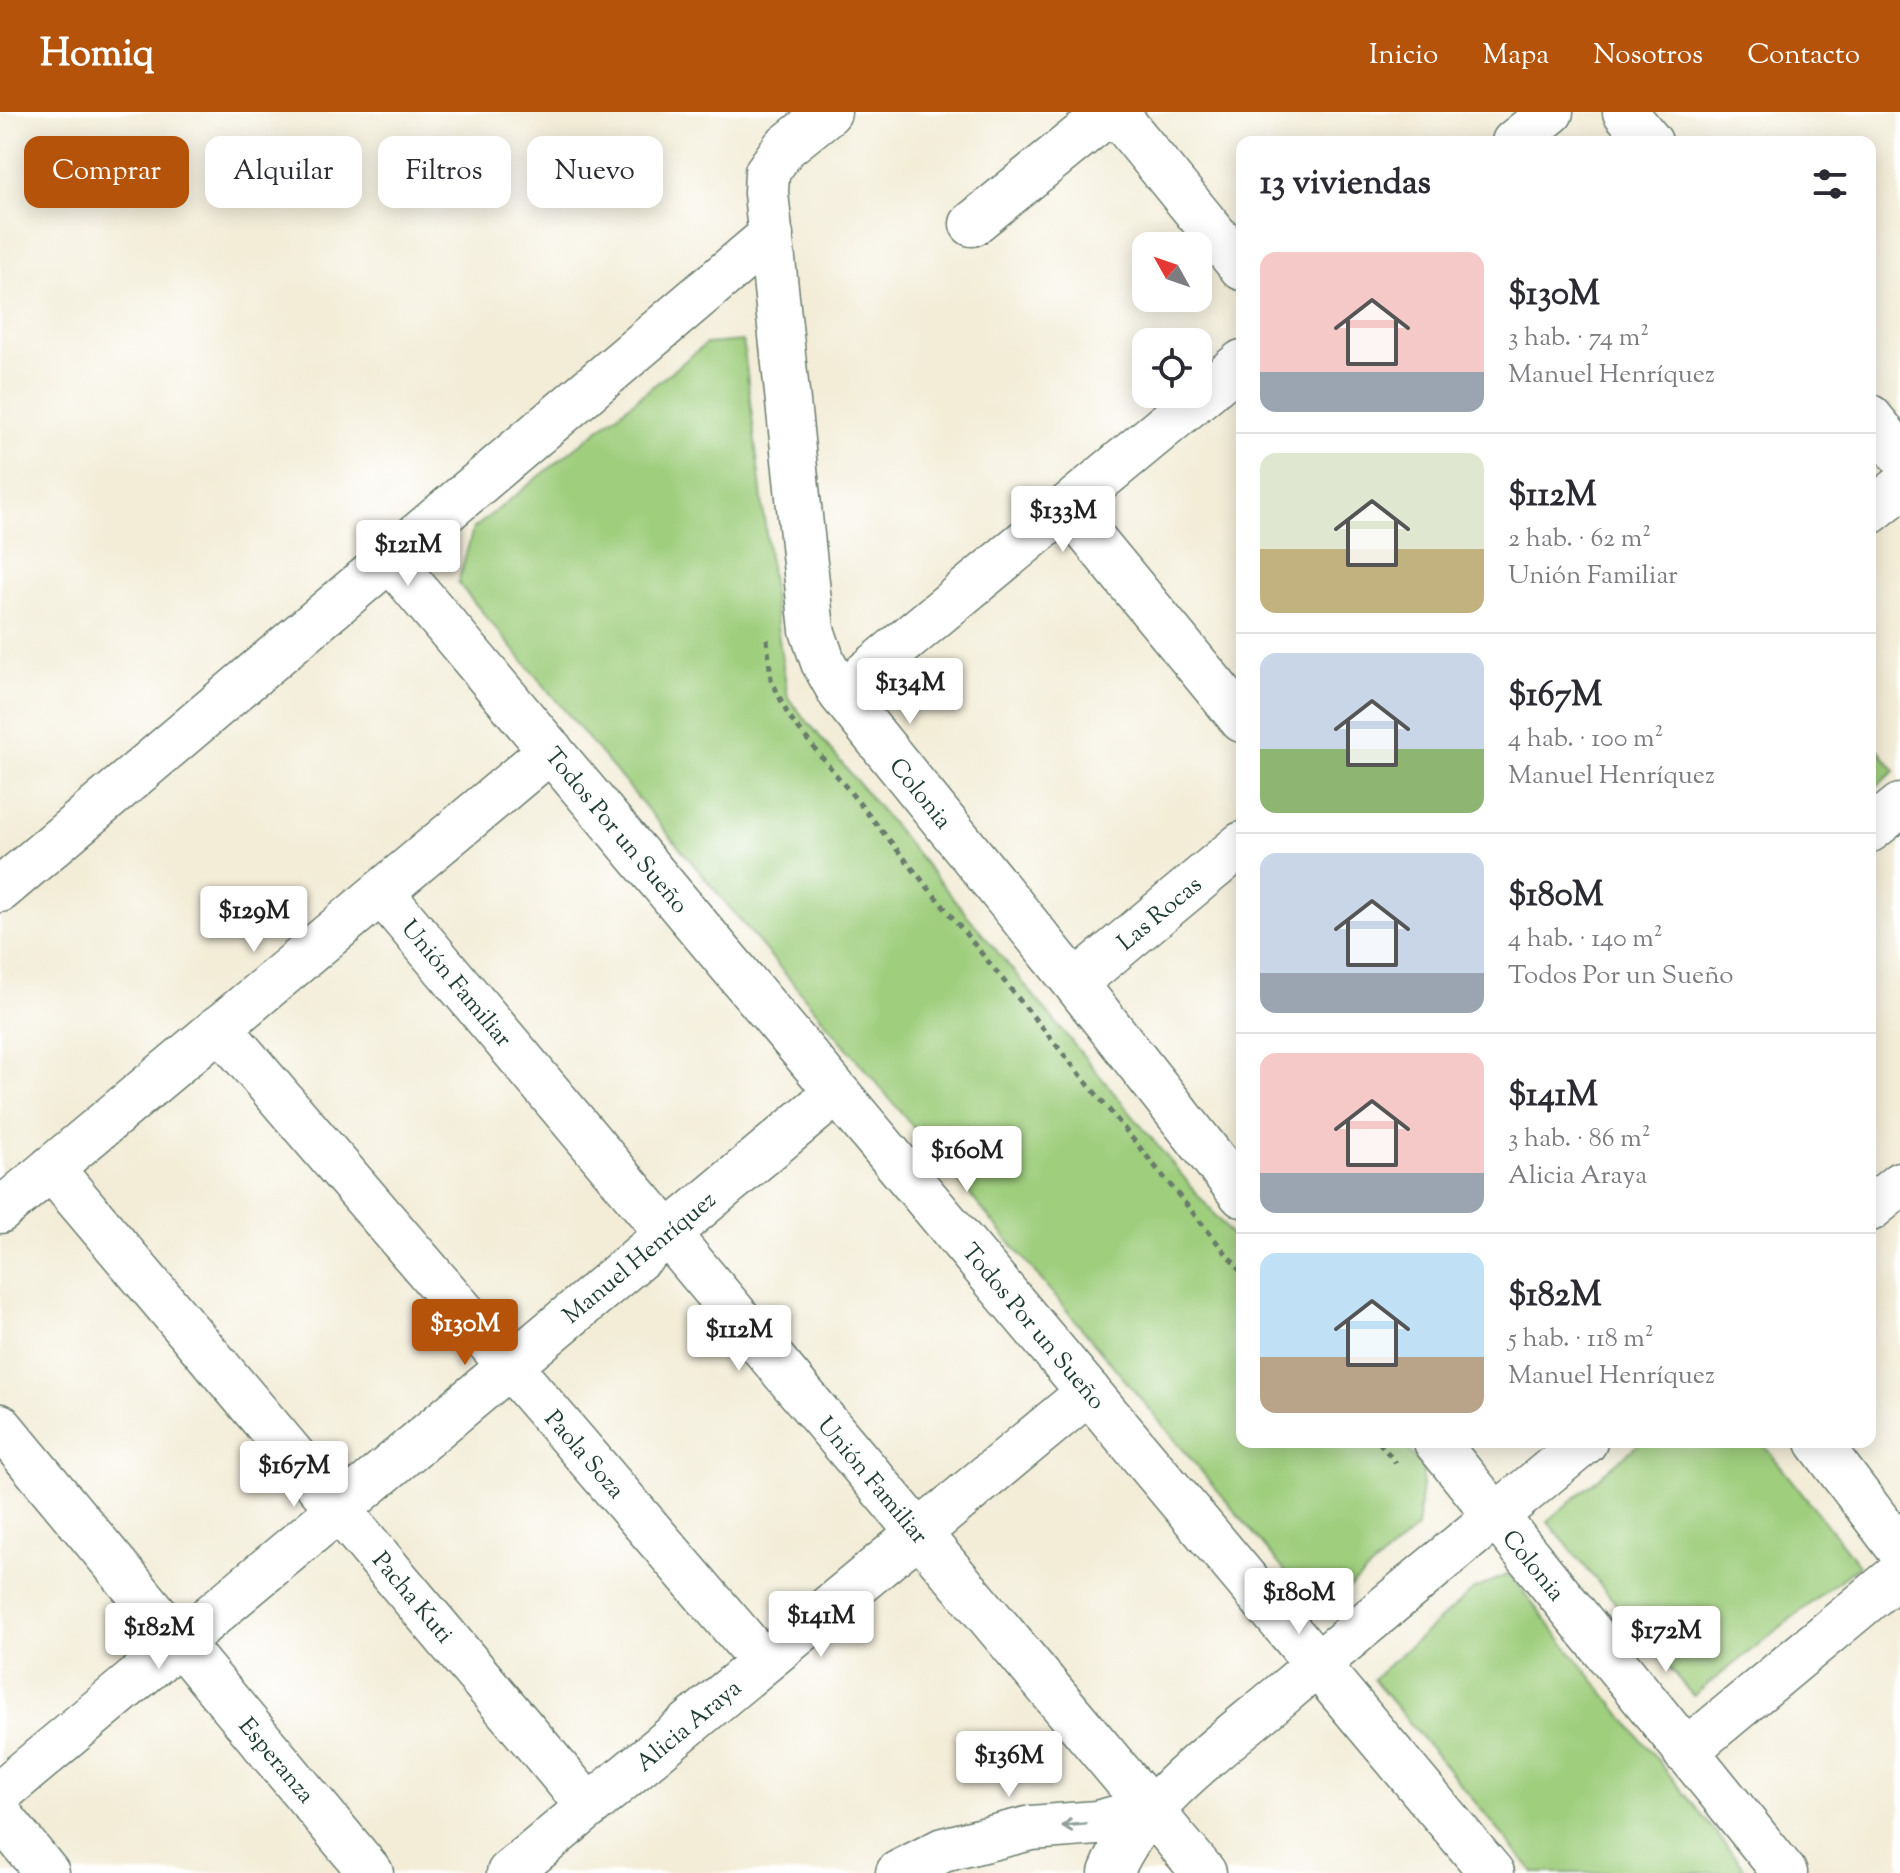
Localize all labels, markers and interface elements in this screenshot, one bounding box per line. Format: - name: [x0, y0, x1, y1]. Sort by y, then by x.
- text: Homiq: [40, 29, 154, 83]
- text: Inicio: [1369, 36, 1438, 76]
- text: Mapa: [1482, 36, 1549, 76]
- text: Nosotros: [1593, 36, 1703, 76]
- text: Contacto: [1747, 36, 1860, 76]
- chip: Comprar: [24, 136, 189, 208]
- chip: Alquilar: [205, 136, 362, 208]
- chip: Filtros: [378, 136, 511, 208]
- chip: Nuevo: [527, 136, 663, 208]
- text: 13 viviendas: [1260, 160, 1431, 209]
- icon: filters: [1808, 162, 1852, 206]
- north arrow: [1132, 232, 1212, 312]
- map controls: [1132, 232, 1212, 408]
- text: $130M: [1508, 271, 1600, 320]
- icon: home: [1324, 284, 1420, 380]
- text: 3 hab. · 74 m²: [1508, 320, 1649, 357]
- button: locate: [1132, 328, 1212, 408]
- text: Manuel Henríquez: [1508, 357, 1715, 394]
- text: $112M: [1508, 472, 1596, 521]
- icon: home: [1324, 485, 1420, 581]
- pin: $133M: [1007, 486, 1119, 554]
- text: $133M: [1029, 493, 1097, 530]
- pin: $121M: [352, 520, 464, 588]
- text: 2 hab. · 62 m²: [1508, 521, 1651, 558]
- text: $121M: [374, 527, 442, 564]
- text: Unión Familiar: [1508, 558, 1678, 595]
- pin: $134M: [854, 658, 966, 726]
- text: $134M: [875, 665, 945, 702]
- text: $167M: [1508, 672, 1602, 721]
- icon: home: [1324, 685, 1420, 781]
- text: 4 hab. · 100 m²: [1508, 721, 1663, 758]
- street label: Todos Por un Sueño: [536, 741, 695, 922]
- street label: Colonia: [880, 751, 959, 837]
- text: Manuel Henríquez: [1508, 758, 1715, 795]
- street label: Las Rocas: [1111, 869, 1210, 960]
- text: $180M: [1508, 872, 1603, 921]
- icon: home: [1324, 885, 1420, 981]
- pin: $129M: [198, 886, 310, 954]
- text: $129M: [218, 893, 290, 930]
- street label: Unión Familiar: [392, 913, 519, 1055]
- text: 4 hab. · 140 m²: [1508, 921, 1663, 958]
- text: Todos Por un Sueño: [1508, 958, 1733, 995]
- text: $141M: [1508, 1072, 1598, 1121]
- icon: home: [1324, 1085, 1420, 1181]
- text: 3 hab. · 86 m²: [1508, 1121, 1650, 1158]
- pin: $160M: [911, 1126, 1023, 1194]
- text: $160M: [931, 1133, 1003, 1170]
- text: Alicia Araya: [1508, 1158, 1647, 1195]
- street label: Manuel Henríquez: [556, 1184, 724, 1333]
- street label: Todos Por un Sueño: [953, 1237, 1112, 1418]
- text: $182M: [1508, 1272, 1602, 1321]
- icon: home: [1324, 1285, 1420, 1381]
- pin: $130M: [409, 1299, 521, 1367]
- pin: $112M: [683, 1305, 795, 1373]
- text: $130M: [430, 1306, 500, 1343]
- text: $112M: [705, 1312, 773, 1349]
- text: 5 hab. · 118 m²: [1508, 1321, 1654, 1358]
- text: Manuel Henríquez: [1508, 1358, 1715, 1395]
- street label: Paola Soza: [535, 1404, 632, 1507]
- street label: Unión Familiar: [808, 1410, 935, 1552]
- pin: $167M: [238, 1441, 350, 1509]
- text: $167M: [258, 1448, 330, 1485]
- street label: Colonia: [1493, 1523, 1572, 1609]
- street label: Pacha Kuti: [363, 1545, 460, 1652]
- pin: $180M: [1243, 1568, 1355, 1636]
- text: $180M: [1263, 1575, 1335, 1612]
- pin: $141M: [765, 1591, 877, 1659]
- text: $141M: [787, 1598, 855, 1635]
- pin: $182M: [103, 1603, 215, 1671]
- pin: $172M: [1610, 1606, 1722, 1674]
- text: $182M: [123, 1610, 195, 1647]
- text: $172M: [1630, 1613, 1702, 1650]
- street label: Alicia Araya: [629, 1672, 749, 1781]
- street label: Esperanza: [229, 1711, 322, 1812]
- pin: $136M: [953, 1731, 1065, 1799]
- text: $136M: [974, 1738, 1044, 1775]
- one-way arrow: [1061, 1818, 1088, 1833]

